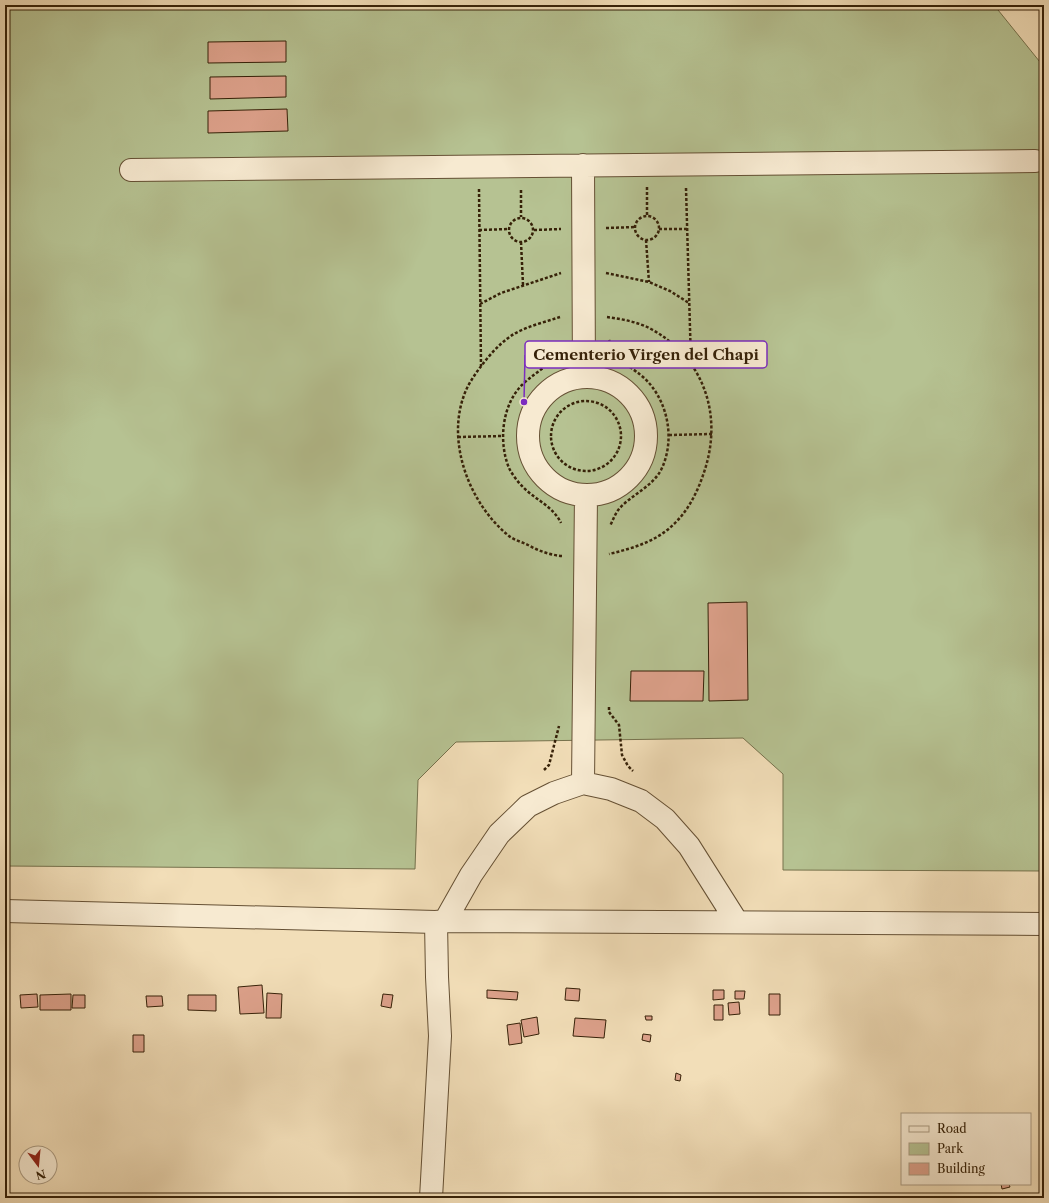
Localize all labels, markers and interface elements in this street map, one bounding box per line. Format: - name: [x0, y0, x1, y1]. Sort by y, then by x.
- callout: Cementerio Virgen del Chapi: [525, 341, 767, 368]
- text: Cementerio Virgen del Chapi: [533, 345, 759, 364]
- legend: [901, 1113, 1031, 1185]
- text: Road: [937, 1121, 967, 1136]
- text: Park: [937, 1141, 964, 1156]
- north arrow: [18, 1145, 58, 1185]
- text: Building: [937, 1161, 985, 1176]
- text: N: [34, 1167, 47, 1183]

